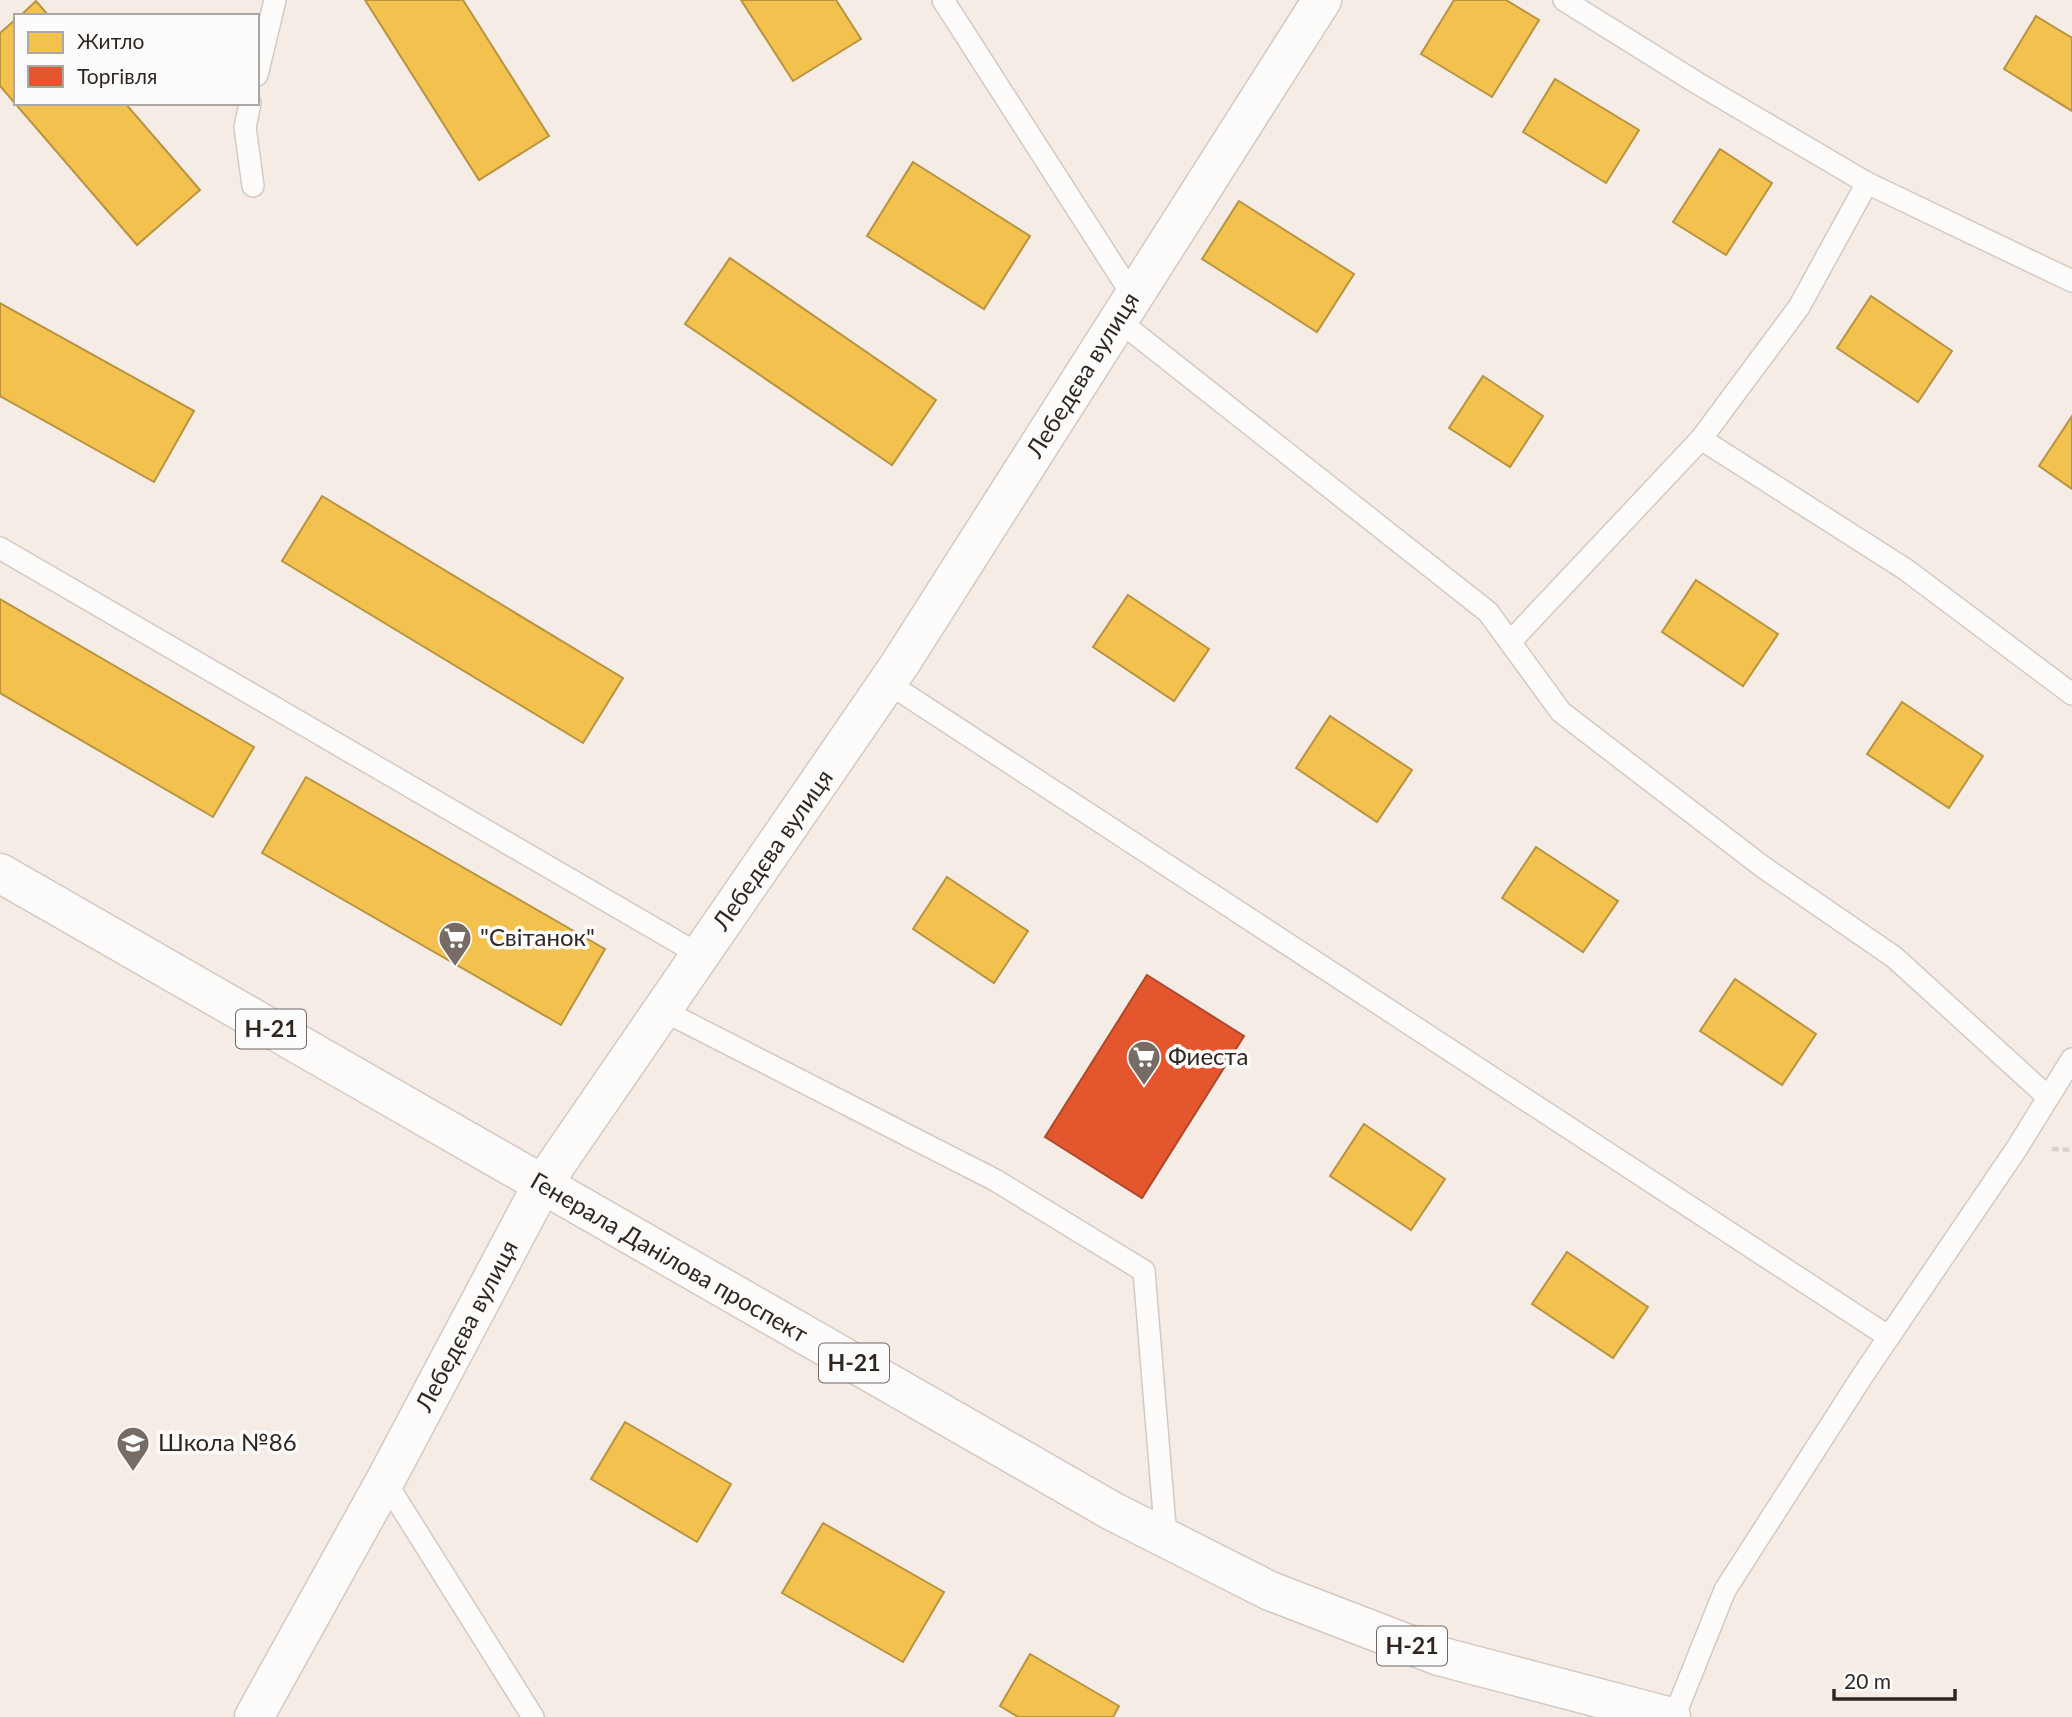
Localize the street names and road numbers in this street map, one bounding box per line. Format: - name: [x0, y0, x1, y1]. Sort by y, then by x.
- street label: Лебедєва вулиця: [1019, 286, 1144, 463]
- street label: Лебедєва вулиця: [705, 763, 838, 936]
- road number: Н-21: [236, 1010, 306, 1048]
- street label: Генерала Данілова проспект: [526, 1165, 814, 1348]
- street label: Лебедєва вулиця: [408, 1235, 523, 1417]
- road number: Н-21: [819, 1344, 889, 1382]
- road number: Н-21: [1377, 1626, 1447, 1666]

